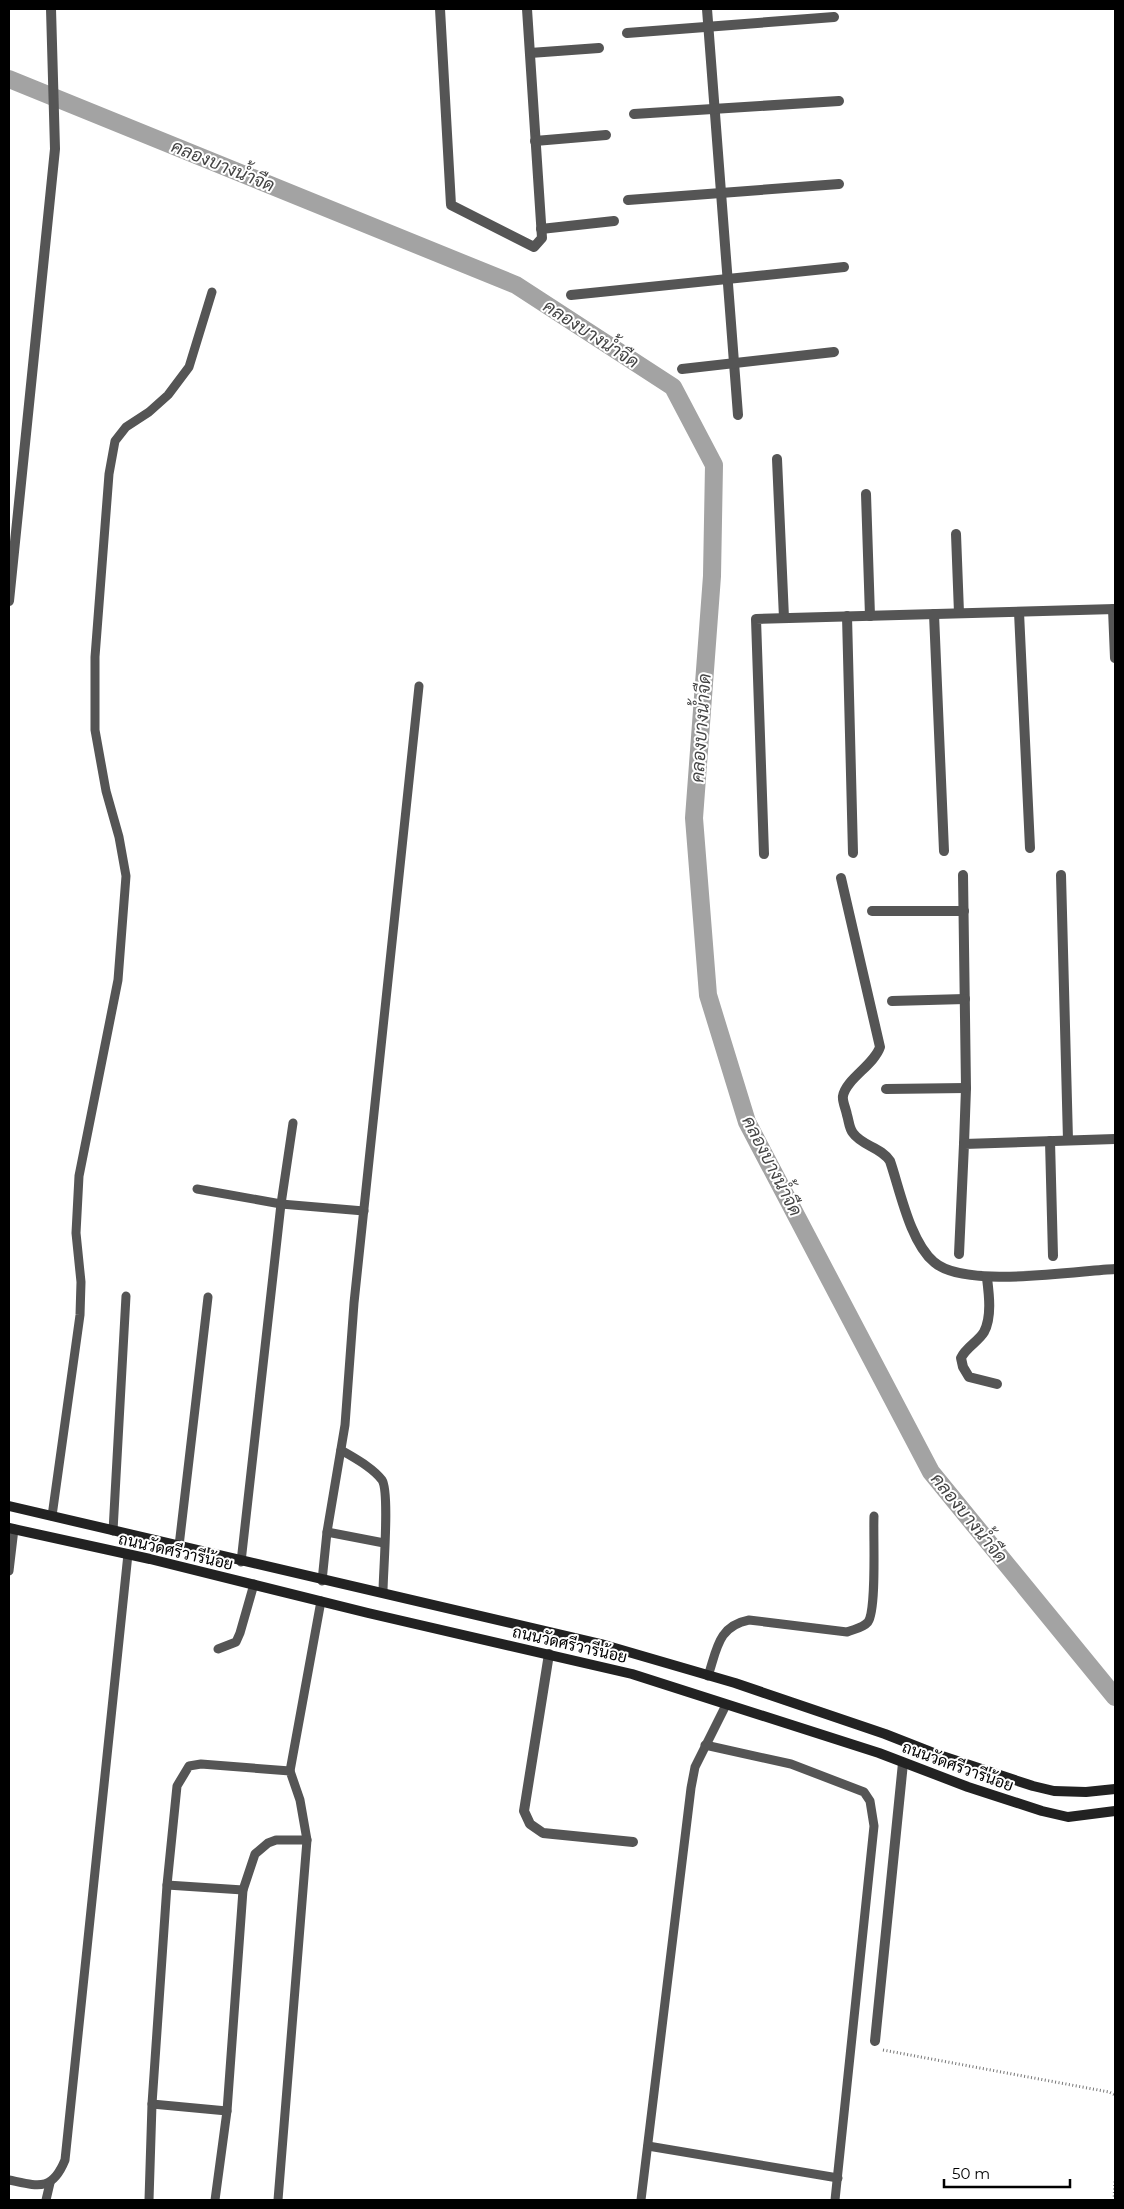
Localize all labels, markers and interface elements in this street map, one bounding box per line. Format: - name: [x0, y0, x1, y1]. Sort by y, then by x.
- water label: คลองบางน้ำจืด: [168, 131, 280, 197]
- water label: คลองบางน้ำจืด: [539, 291, 646, 373]
- water label: คลองบางน้ำจืด: [681, 672, 716, 783]
- water label: คลองบางน้ำจืด: [737, 1110, 811, 1220]
- water label: คลองบางน้ำจืด: [926, 1465, 1016, 1567]
- street label: ถนนวัดศรีวารีน้อย: [117, 1527, 236, 1574]
- street label: ถนนวัดศรีวารีน้อย: [511, 1620, 630, 1667]
- street label: ถนนวัดศรีวารีน้อย: [900, 1736, 1017, 1795]
- scale bar: [944, 2156, 1070, 2188]
- text: 50 m: [952, 2164, 990, 2183]

